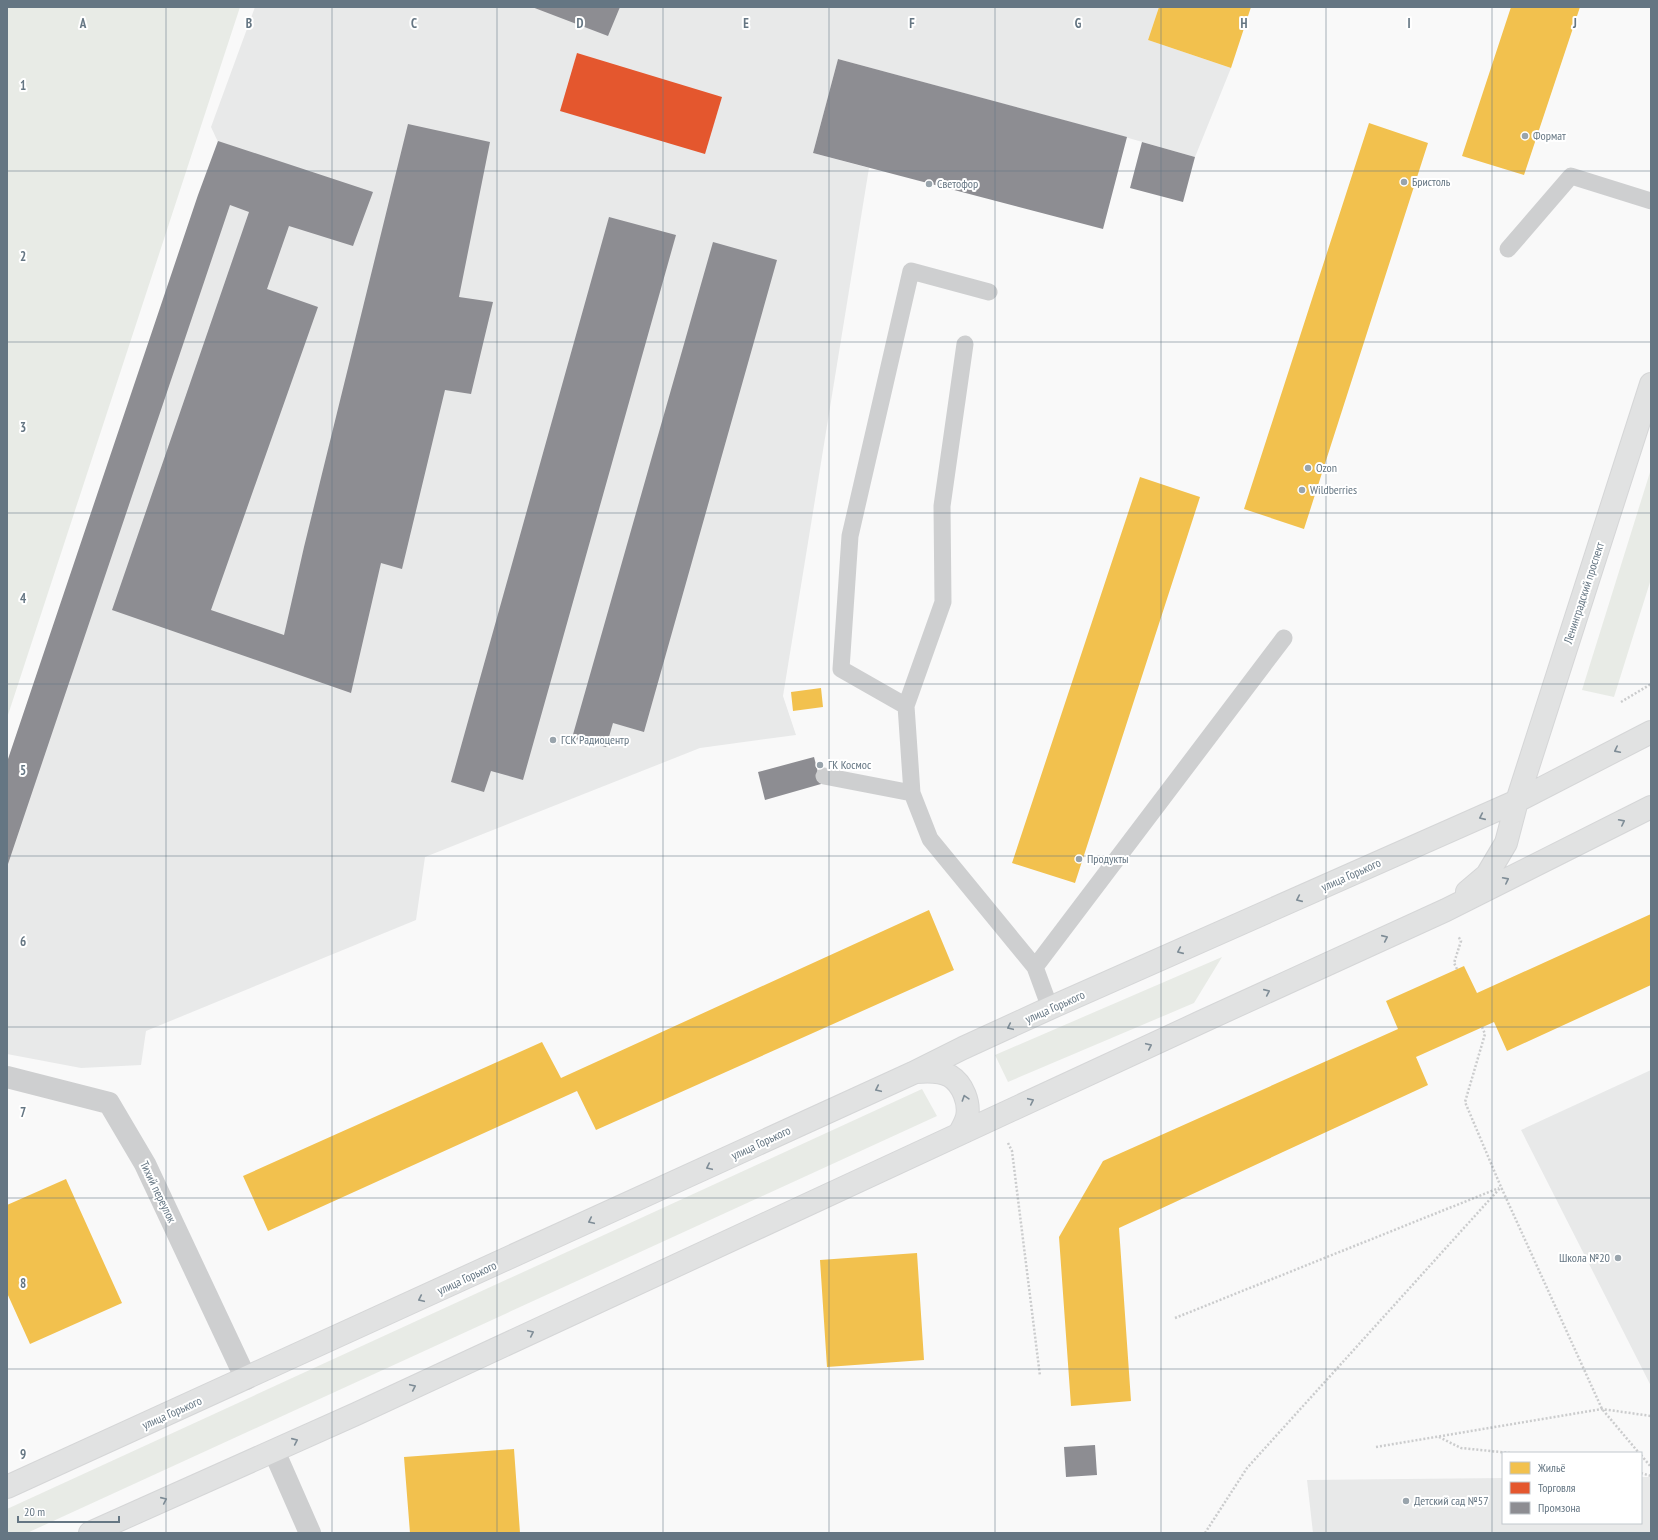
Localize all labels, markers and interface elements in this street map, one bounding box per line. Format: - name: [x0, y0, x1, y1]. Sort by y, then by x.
- text: A: [79, 15, 87, 32]
- text: B: [246, 15, 252, 32]
- text: C: [411, 15, 417, 32]
- text: D: [577, 15, 584, 32]
- text: E: [743, 15, 749, 32]
- text: F: [909, 15, 915, 32]
- text: G: [1075, 15, 1082, 32]
- text: H: [1241, 15, 1248, 32]
- text: I: [1407, 15, 1411, 32]
- text: J: [1572, 15, 1577, 32]
- text: 1: [20, 77, 26, 94]
- place label: Формат: [1533, 128, 1566, 143]
- marker: Формат: [1520, 131, 1530, 141]
- place label: Бристоль: [1412, 174, 1451, 189]
- place label: Светофор: [937, 176, 978, 191]
- marker: Бристоль: [1399, 177, 1409, 187]
- marker: Светофор: [924, 179, 934, 189]
- text: 2: [20, 248, 26, 265]
- text: 3: [20, 419, 26, 436]
- place label: Ozon: [1316, 460, 1337, 475]
- marker: Ozon: [1303, 463, 1313, 473]
- place label: Wildberries: [1310, 482, 1357, 497]
- marker: Wildberries: [1297, 485, 1307, 495]
- street label: Ленинградский проспект: [1560, 540, 1607, 646]
- text: 4: [20, 590, 27, 607]
- place label: ГСК Радиоцентр: [561, 732, 629, 747]
- marker: ГСК Радиоцентр: [548, 735, 558, 745]
- one-way arrow: [1613, 745, 1621, 753]
- place label: ГК Космос: [828, 757, 872, 772]
- marker: ГК Космос: [815, 760, 825, 770]
- text: 5: [20, 762, 26, 779]
- one-way arrow: [1478, 812, 1486, 820]
- one-way arrow: [1618, 819, 1625, 827]
- place label: Продукты: [1087, 851, 1128, 866]
- marker: Продукты: [1074, 854, 1084, 864]
- street label: улица Горького: [1319, 855, 1383, 894]
- one-way arrow: [1502, 877, 1509, 885]
- one-way arrow: [1295, 894, 1302, 902]
- text: 6: [20, 933, 26, 950]
- one-way arrow: [1381, 935, 1389, 943]
- one-way arrow: [1177, 946, 1184, 954]
- street label: улица Горького: [1023, 987, 1087, 1026]
- one-way arrow: [1263, 989, 1270, 997]
- one-way arrow: [1007, 1022, 1014, 1030]
- one-way arrow: [1145, 1043, 1152, 1051]
- one-way arrow: [874, 1085, 881, 1093]
- one-way arrow: [961, 1094, 970, 1101]
- one-way arrow: [1027, 1097, 1034, 1105]
- text: 7: [20, 1104, 26, 1121]
- street label: улица Горького: [729, 1122, 793, 1163]
- street label: Тихий переулок: [137, 1158, 180, 1225]
- one-way arrow: [705, 1162, 713, 1170]
- one-way arrow: [587, 1216, 595, 1224]
- place label: Школа №20: [1559, 1250, 1610, 1265]
- marker: Школа №20: [1613, 1253, 1623, 1263]
- street label: улица Горького: [435, 1257, 499, 1298]
- text: 8: [20, 1275, 26, 1292]
- one-way arrow: [418, 1294, 426, 1302]
- one-way arrow: [527, 1330, 535, 1338]
- one-way arrow: [409, 1384, 417, 1392]
- street label: улица Горького: [140, 1393, 204, 1432]
- one-way arrow: [291, 1438, 298, 1446]
- text: 9: [20, 1446, 26, 1463]
- legend: [1502, 1452, 1642, 1524]
- text: Жильё: [1537, 1460, 1565, 1475]
- text: Торговля: [1538, 1480, 1576, 1495]
- place label: Детский сад №57: [1414, 1493, 1489, 1508]
- marker: Детский сад №57: [1401, 1496, 1411, 1506]
- one-way arrow: [159, 1497, 167, 1505]
- scale bar: [18, 1498, 119, 1524]
- text: Промзона: [1538, 1500, 1581, 1515]
- text: 20 m: [24, 1504, 45, 1519]

